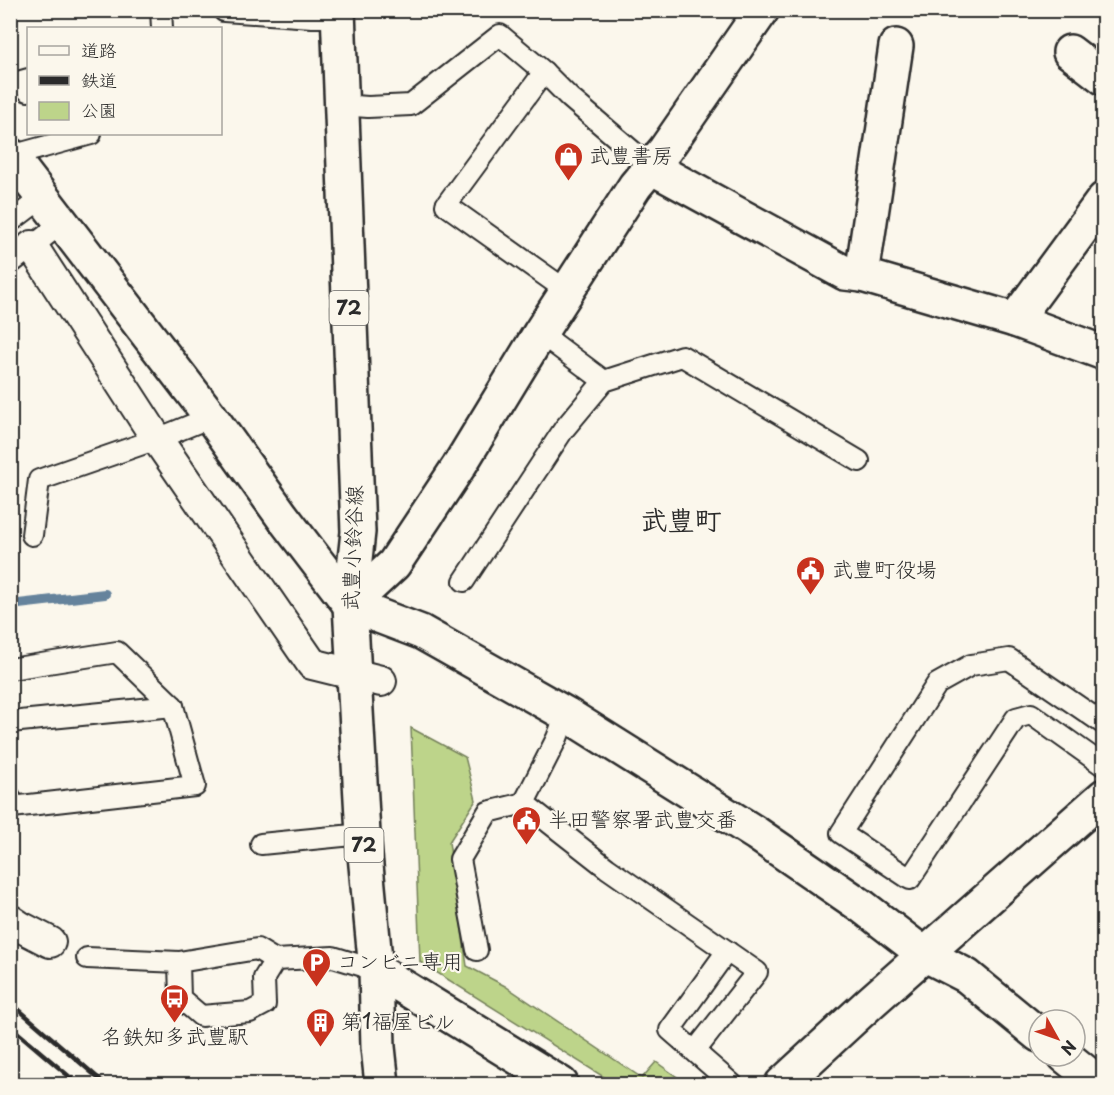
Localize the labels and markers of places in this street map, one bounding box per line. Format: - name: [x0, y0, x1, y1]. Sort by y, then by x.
- place label: 武豊書房: [589, 138, 673, 170]
- shop icon: 武豊書房: [552, 140, 584, 182]
- place label: 武豊町役場: [832, 552, 937, 584]
- public building icon: 武豊町役場: [795, 554, 827, 596]
- place label: 半田警察署武豊交番: [548, 802, 737, 834]
- public building icon: 半田警察署武豊交番: [511, 804, 543, 846]
- place label: コンビニ専用: [337, 944, 463, 976]
- parking icon: コンビニ専用: [300, 946, 332, 988]
- bus stop icon: 名鉄知多武豊駅: [159, 982, 191, 1024]
- place label: 第1福屋ビル: [341, 1004, 455, 1036]
- building icon: 第1福屋ビル: [304, 1006, 336, 1048]
- place label: 名鉄知多武豊駅: [102, 1019, 249, 1051]

